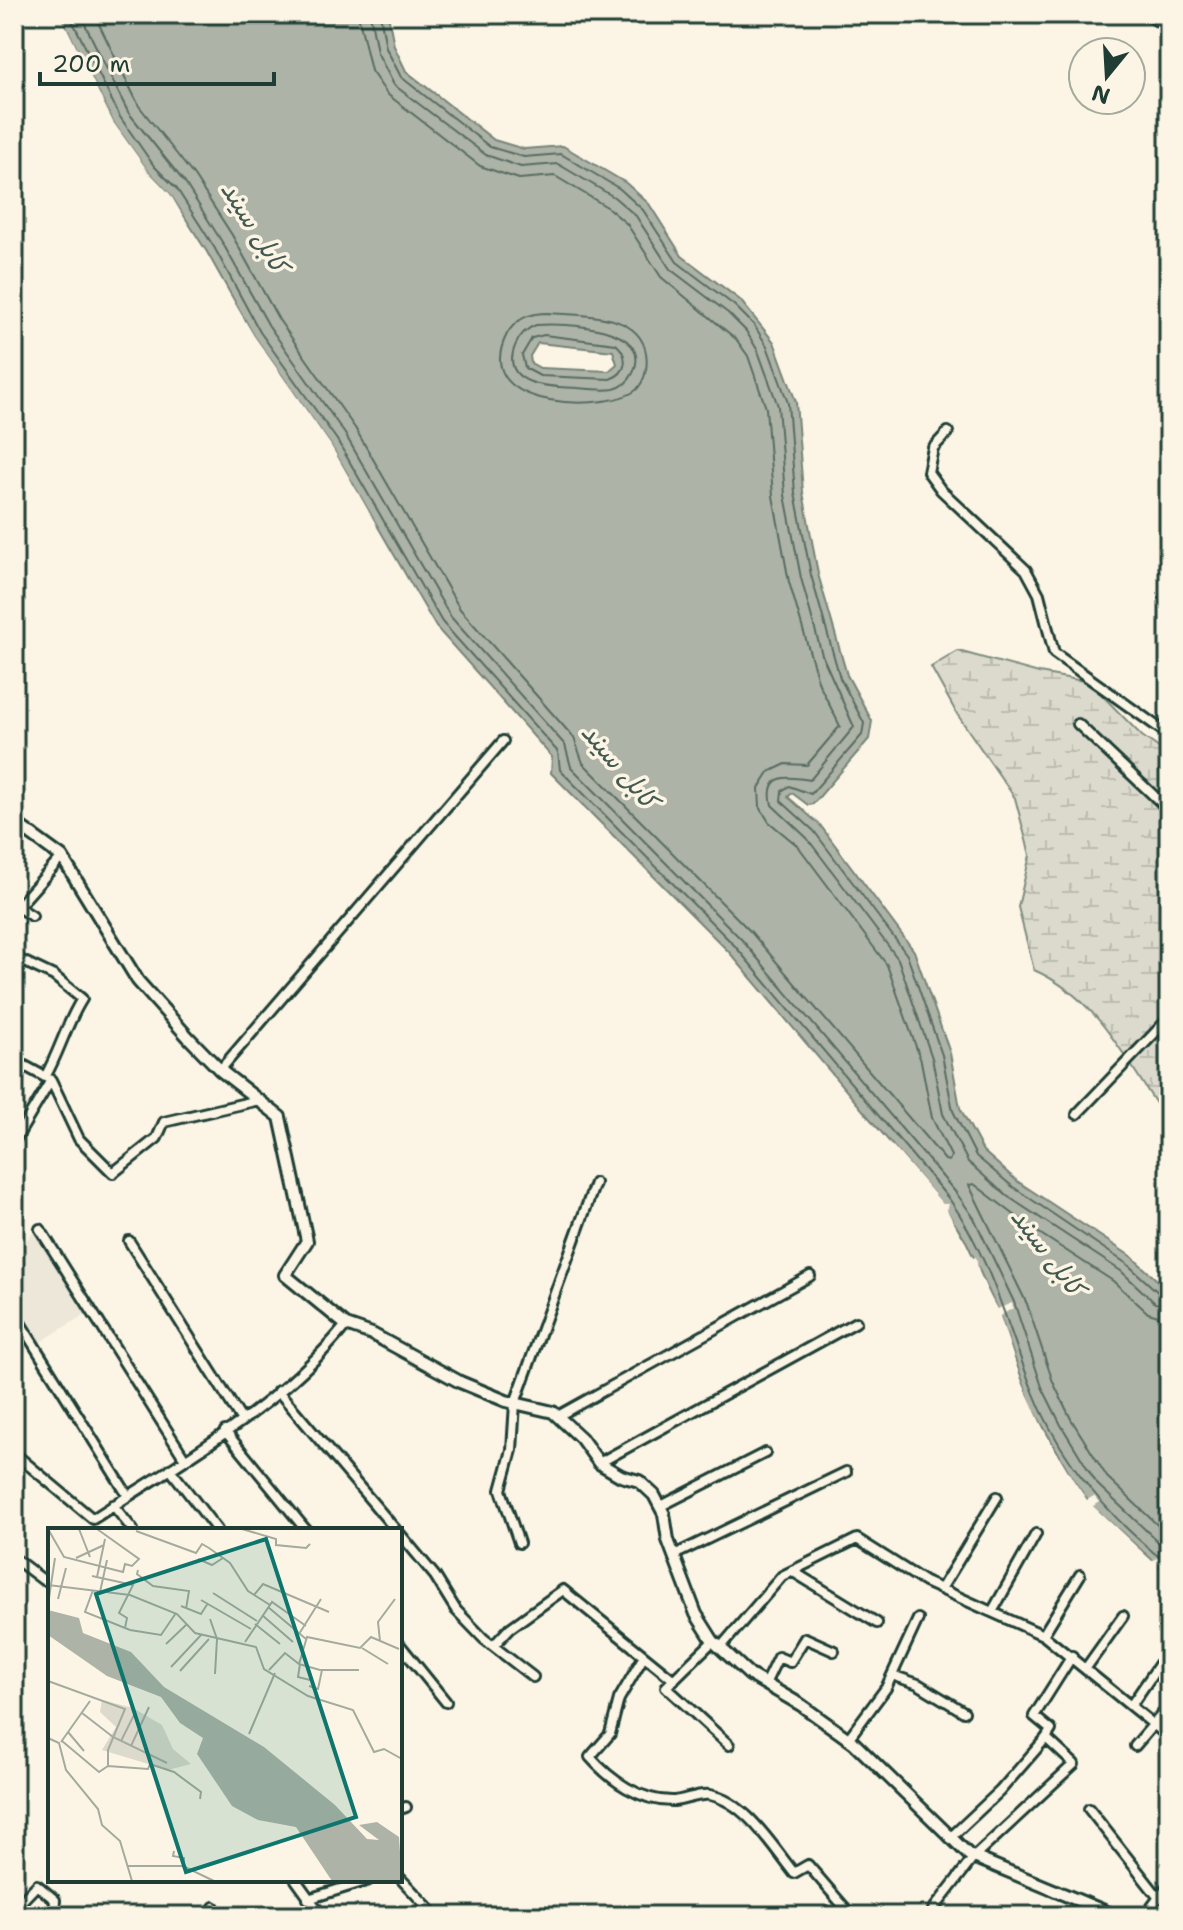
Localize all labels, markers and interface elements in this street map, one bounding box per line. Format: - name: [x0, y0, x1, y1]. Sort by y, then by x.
- scale bar: [40, 36, 274, 86]
- north arrow: [1067, 36, 1147, 116]
- text: 200 m: [52, 48, 130, 80]
- text: N: [1088, 78, 1114, 111]
- water label: کابل سيند: [213, 174, 300, 284]
- water label: کابل سيند: [574, 715, 670, 820]
- water label: کابل سيند: [1004, 1200, 1096, 1307]
- inset map: [48, 1528, 402, 1882]

